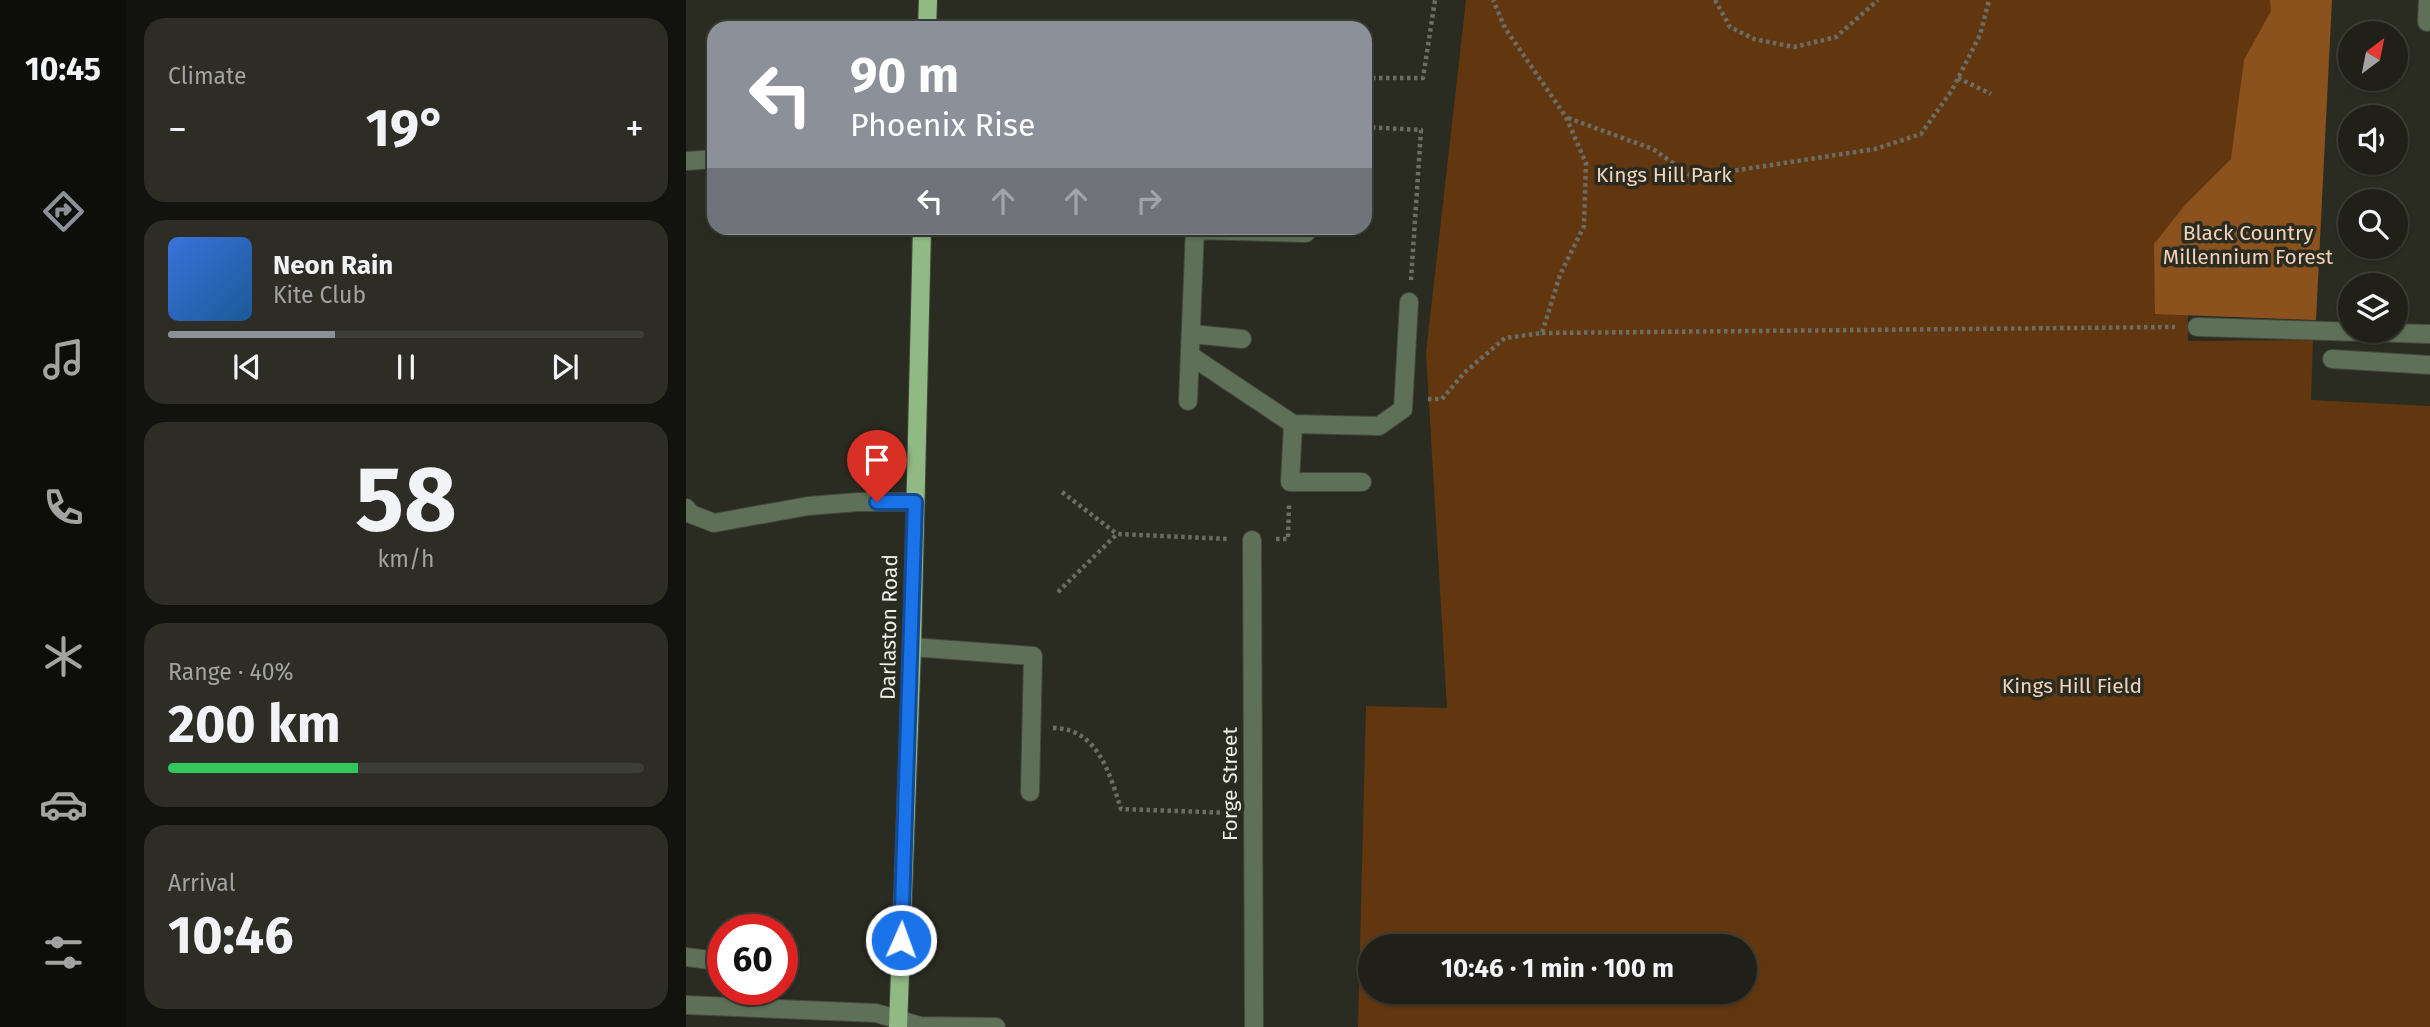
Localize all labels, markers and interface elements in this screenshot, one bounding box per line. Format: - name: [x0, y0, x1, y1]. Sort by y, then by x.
- north arrow: [2338, 21, 2408, 91]
- map controls: [2338, 21, 2408, 343]
- text: 90 m: [850, 46, 959, 105]
- icon: left: [735, 49, 826, 140]
- text: 10:45: [25, 50, 101, 88]
- text: Climate: [168, 62, 247, 90]
- text: 19°: [366, 97, 446, 160]
- button: sound: [2338, 105, 2408, 175]
- text: −: [168, 106, 187, 152]
- text: +: [625, 106, 644, 152]
- text: Phoenix Rise: [850, 106, 1035, 144]
- park label: Kings Hill Park: [1596, 162, 1732, 188]
- icon: left: [911, 182, 949, 220]
- icon: ahead: [984, 182, 1022, 220]
- icon: ahead: [1057, 182, 1095, 220]
- icon: right: [1130, 182, 1168, 220]
- icon: directions: [39, 187, 88, 236]
- button: search: [2338, 189, 2408, 259]
- park label: Black Country Millennium Forest: [2163, 220, 2334, 270]
- text: Neon Rain: [273, 250, 393, 281]
- button: layers: [2338, 273, 2408, 343]
- text: Kite Club: [273, 281, 366, 309]
- icon: music: [39, 335, 88, 384]
- icon: previous: [228, 348, 266, 386]
- icon: pause: [387, 348, 425, 386]
- icon: next: [546, 348, 584, 386]
- pin: [847, 430, 907, 502]
- icon: arrive: [858, 441, 896, 479]
- text: 58: [355, 445, 457, 554]
- icon: phone: [39, 483, 88, 532]
- text: km/h: [378, 545, 434, 573]
- street label: Darlaston Road: [875, 554, 903, 700]
- icon: climate: [39, 632, 88, 681]
- text: Range · 40%: [168, 658, 294, 686]
- park label: Kings Hill Field: [2002, 673, 2142, 699]
- text: 200 km: [168, 693, 341, 756]
- street label: Forge Street: [1217, 726, 1243, 841]
- icon: car: [39, 780, 88, 829]
- text: Arrival: [168, 869, 235, 897]
- position arrow: [864, 903, 938, 977]
- text: 10:46: [168, 904, 293, 967]
- speed limit sign: 60: [707, 914, 798, 1005]
- icon: filters: [39, 928, 88, 977]
- text: 10:46 · 1 min · 100 m: [1441, 953, 1674, 984]

